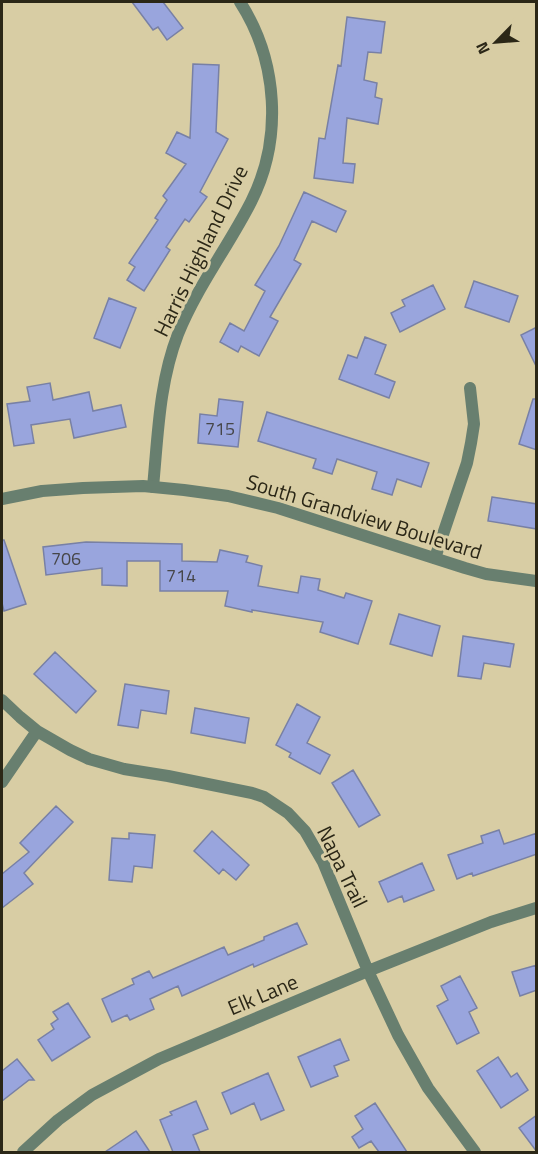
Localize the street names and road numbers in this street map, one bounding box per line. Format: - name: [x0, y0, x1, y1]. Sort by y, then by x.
- street label: Harris Highland Drive: [145, 159, 256, 342]
- street label: South Grandview Boulevard: [243, 465, 486, 567]
- street label: Napa Trail: [309, 820, 376, 913]
- street label: Elk Lane: [222, 965, 303, 1023]

